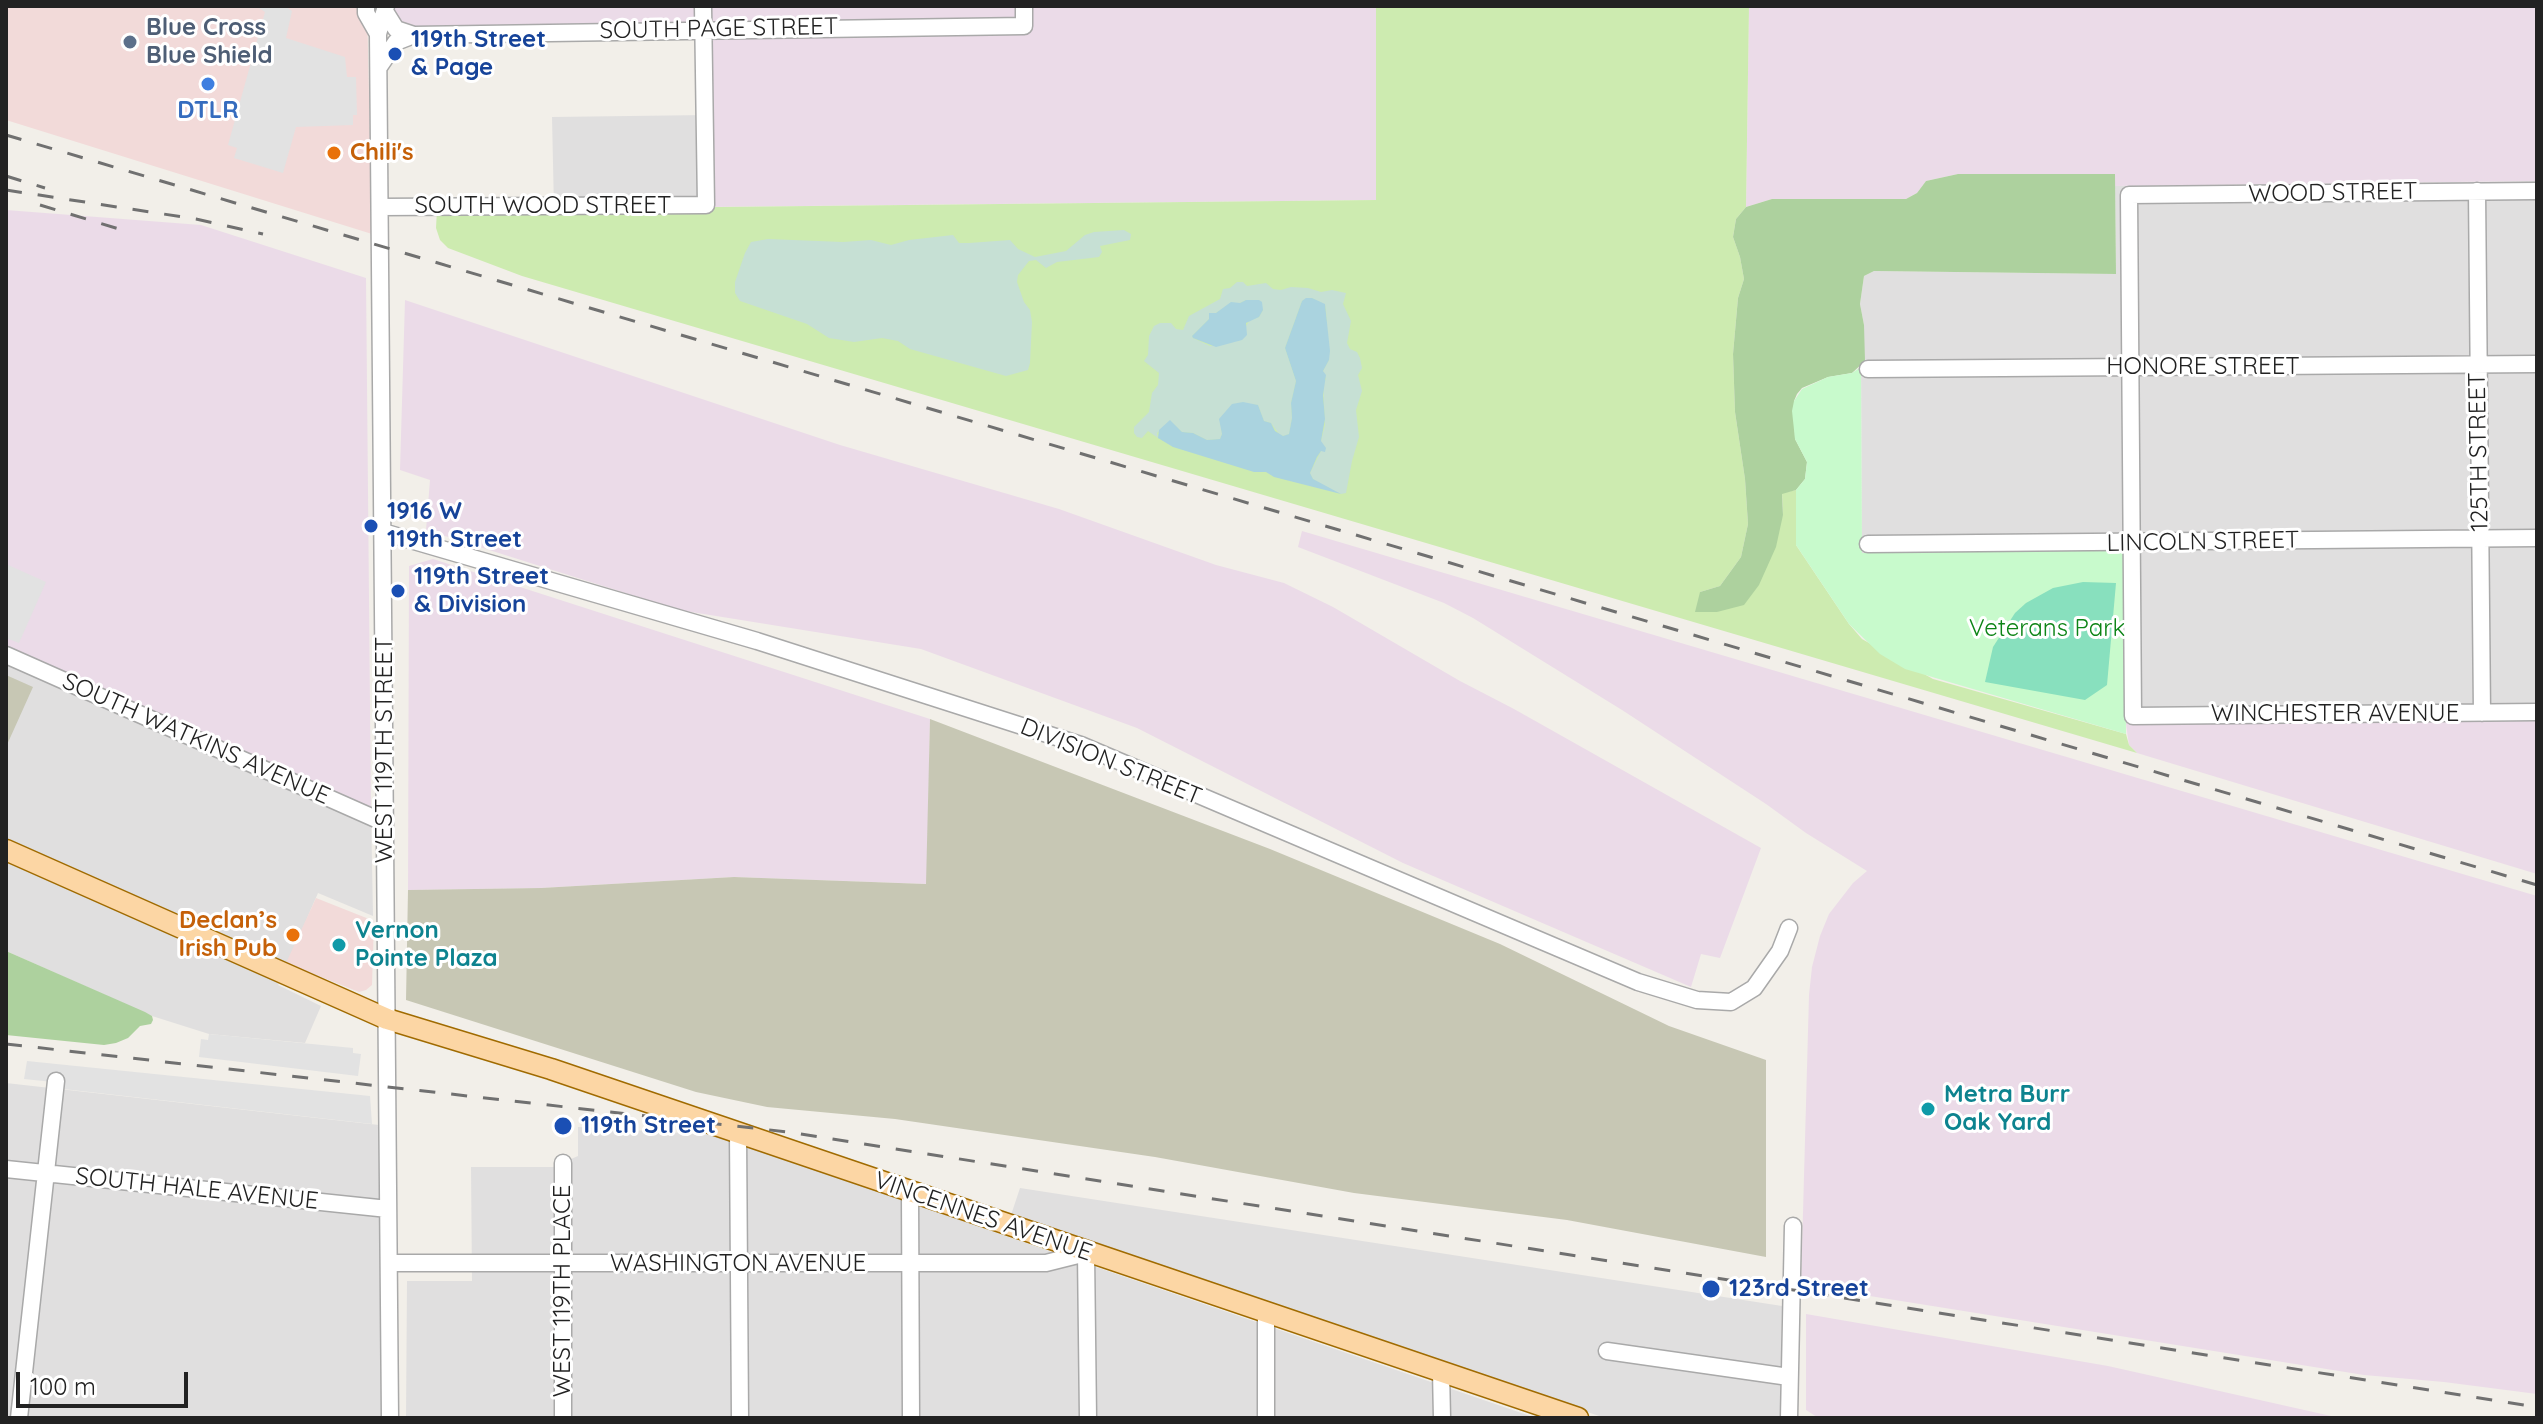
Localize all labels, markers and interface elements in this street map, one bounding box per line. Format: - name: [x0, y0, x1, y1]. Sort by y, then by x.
- street label: SOUTH PAGE STREET: [599, 13, 839, 45]
- place label: Blue Cross Blue Shield: [146, 14, 273, 70]
- place label: 119th Street & Page: [411, 26, 546, 82]
- marker: Blue Cross Blue Shield: [121, 33, 139, 51]
- marker: 119th Street & Page: [386, 45, 404, 63]
- marker: DTLR: [199, 75, 217, 93]
- place label: DTLR: [177, 97, 239, 125]
- place label: Chili's: [350, 139, 414, 167]
- marker: Chili's: [325, 144, 343, 162]
- street label: WOOD STREET: [2248, 177, 2418, 209]
- street label: SOUTH WOOD STREET: [415, 192, 671, 220]
- street label: HONORE STREET: [2106, 353, 2300, 381]
- street label: 125TH STREET: [2463, 372, 2495, 532]
- place label: 1916 W 119th Street: [387, 498, 522, 554]
- marker: 1916 W 119th Street: [362, 517, 380, 535]
- street label: LINCOLN STREET: [2106, 526, 2300, 558]
- place label: 119th Street & Division: [414, 563, 549, 619]
- marker: 119th Street & Division: [389, 582, 407, 600]
- park label: Veterans Park: [1969, 615, 2125, 643]
- street label: WEST 119TH STREET: [371, 637, 399, 863]
- street label: SOUTH WATKINS AVENUE: [58, 667, 334, 811]
- street label: WINCHESTER AVENUE: [2211, 700, 2459, 728]
- street label: DIVISION STREET: [1016, 713, 1206, 811]
- place label: Declan’s Irish Pub: [178, 907, 277, 963]
- place label: Vernon Pointe Plaza: [355, 917, 497, 973]
- marker: Declan’s Irish Pub: [284, 926, 302, 944]
- marker: Vernon Pointe Plaza: [330, 936, 348, 954]
- place label: Metra Burr Oak Yard: [1944, 1081, 2070, 1137]
- marker: Metra Burr Oak Yard: [1919, 1100, 1937, 1118]
- place label: 119th Street: [581, 1112, 716, 1140]
- marker: 119th Street: [552, 1115, 574, 1137]
- street label: SOUTH HALE AVENUE: [74, 1162, 320, 1216]
- street label: VINCENNES AVENUE: [870, 1166, 1096, 1268]
- street label: WEST 119TH PLACE: [549, 1185, 577, 1397]
- street label: WASHINGTON AVENUE: [610, 1250, 866, 1278]
- place label: 123rd Street: [1729, 1275, 1869, 1303]
- marker: 123rd Street: [1700, 1278, 1722, 1300]
- scale bar: [20, 1356, 192, 1406]
- text: 100 m: [30, 1371, 96, 1401]

